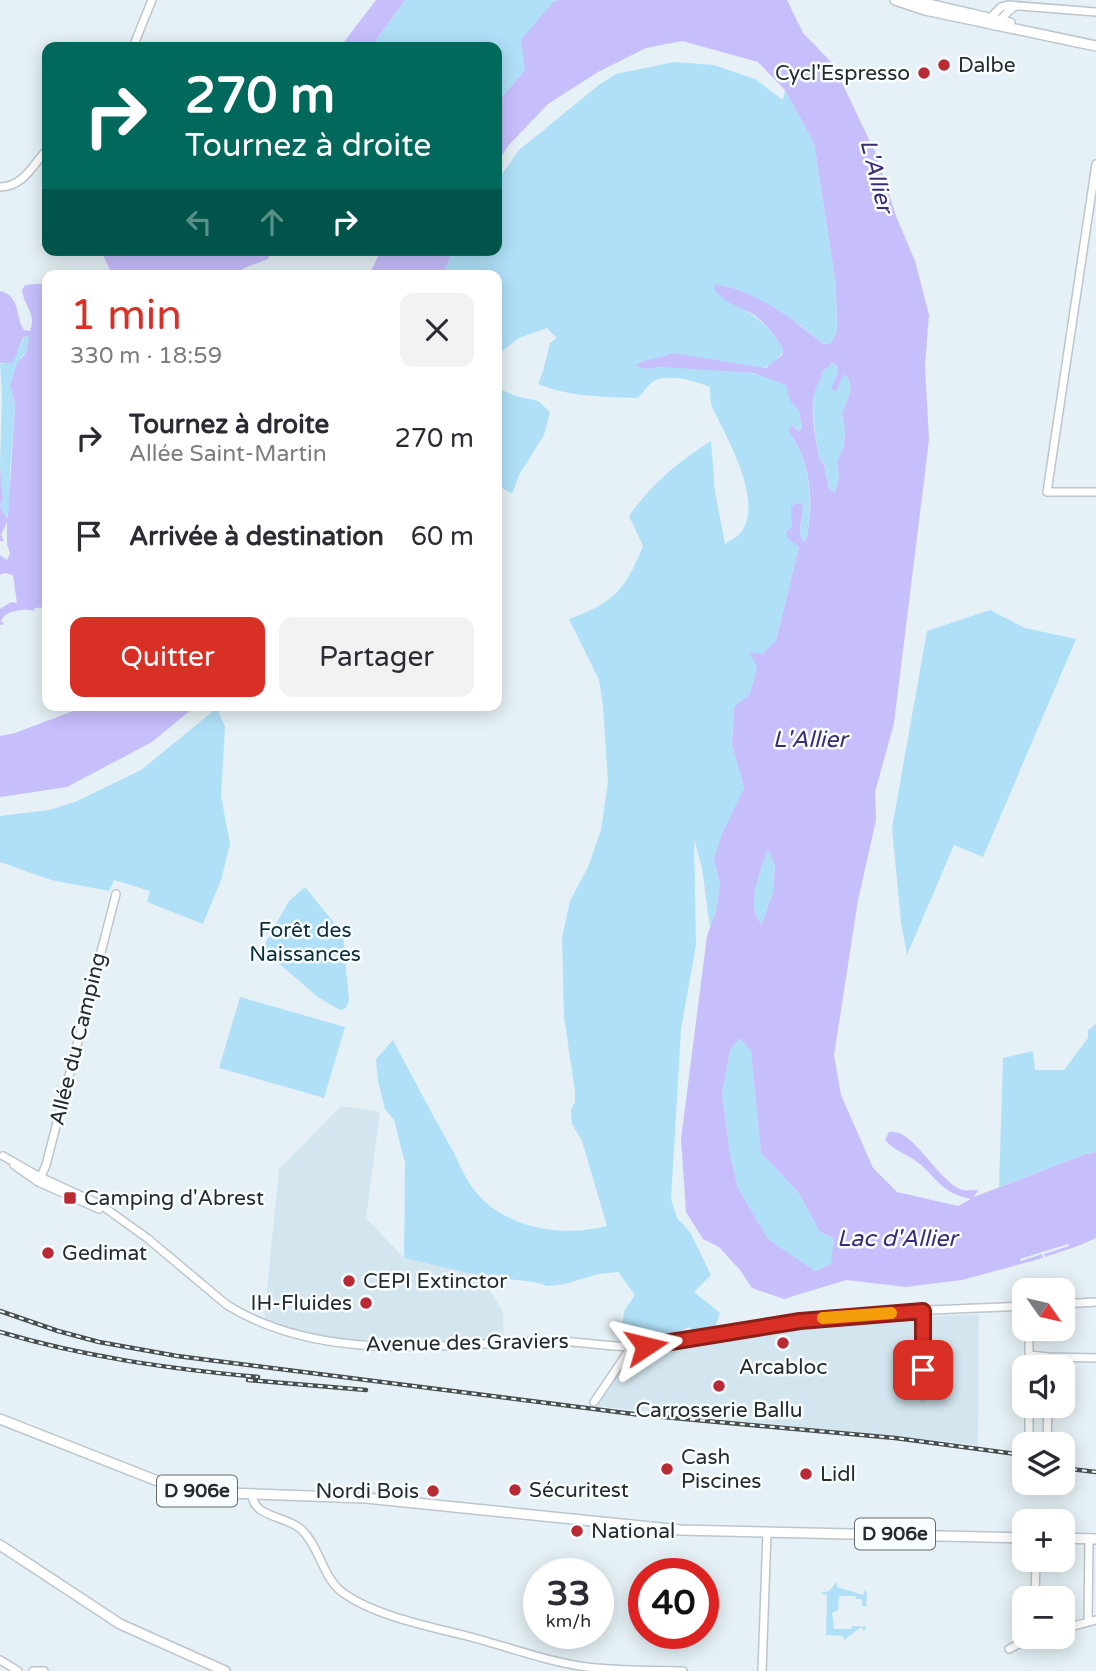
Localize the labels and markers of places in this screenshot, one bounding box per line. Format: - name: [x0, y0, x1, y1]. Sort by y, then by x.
- place label: Dalbe: [958, 53, 1016, 78]
- marker: Dalbe: [936, 57, 952, 73]
- place label: Cycl'Espresso: [775, 61, 910, 86]
- marker: Cycl'Espresso: [916, 65, 932, 81]
- place label: Camping d'Abrest: [84, 1186, 264, 1211]
- marker: Camping d'Abrest: [62, 1190, 78, 1206]
- place label: Gedimat: [62, 1241, 147, 1266]
- marker: Gedimat: [40, 1245, 56, 1261]
- place label: CEPI Extinctor: [363, 1269, 507, 1294]
- marker: CEPI Extinctor: [341, 1273, 357, 1289]
- place label: IH-Fluides: [251, 1291, 352, 1316]
- marker: IH-Fluides: [358, 1295, 374, 1311]
- marker: Arcabloc: [775, 1335, 791, 1351]
- pin: [893, 1340, 953, 1400]
- place label: Arcabloc: [739, 1355, 827, 1380]
- marker: Carrosserie Ballu: [711, 1378, 727, 1394]
- place label: Carrosserie Ballu: [635, 1398, 803, 1423]
- place label: Cash Piscines: [681, 1445, 761, 1494]
- marker: Cash Piscines: [659, 1461, 675, 1477]
- place label: Lidl: [820, 1462, 856, 1487]
- marker: Lidl: [798, 1466, 814, 1482]
- place label: Sécuritest: [529, 1478, 629, 1503]
- place label: Nordi Bois: [315, 1479, 419, 1504]
- marker: Sécuritest: [507, 1482, 523, 1498]
- marker: Nordi Bois: [425, 1483, 441, 1499]
- place label: National: [591, 1519, 675, 1544]
- marker: National: [569, 1523, 585, 1539]

